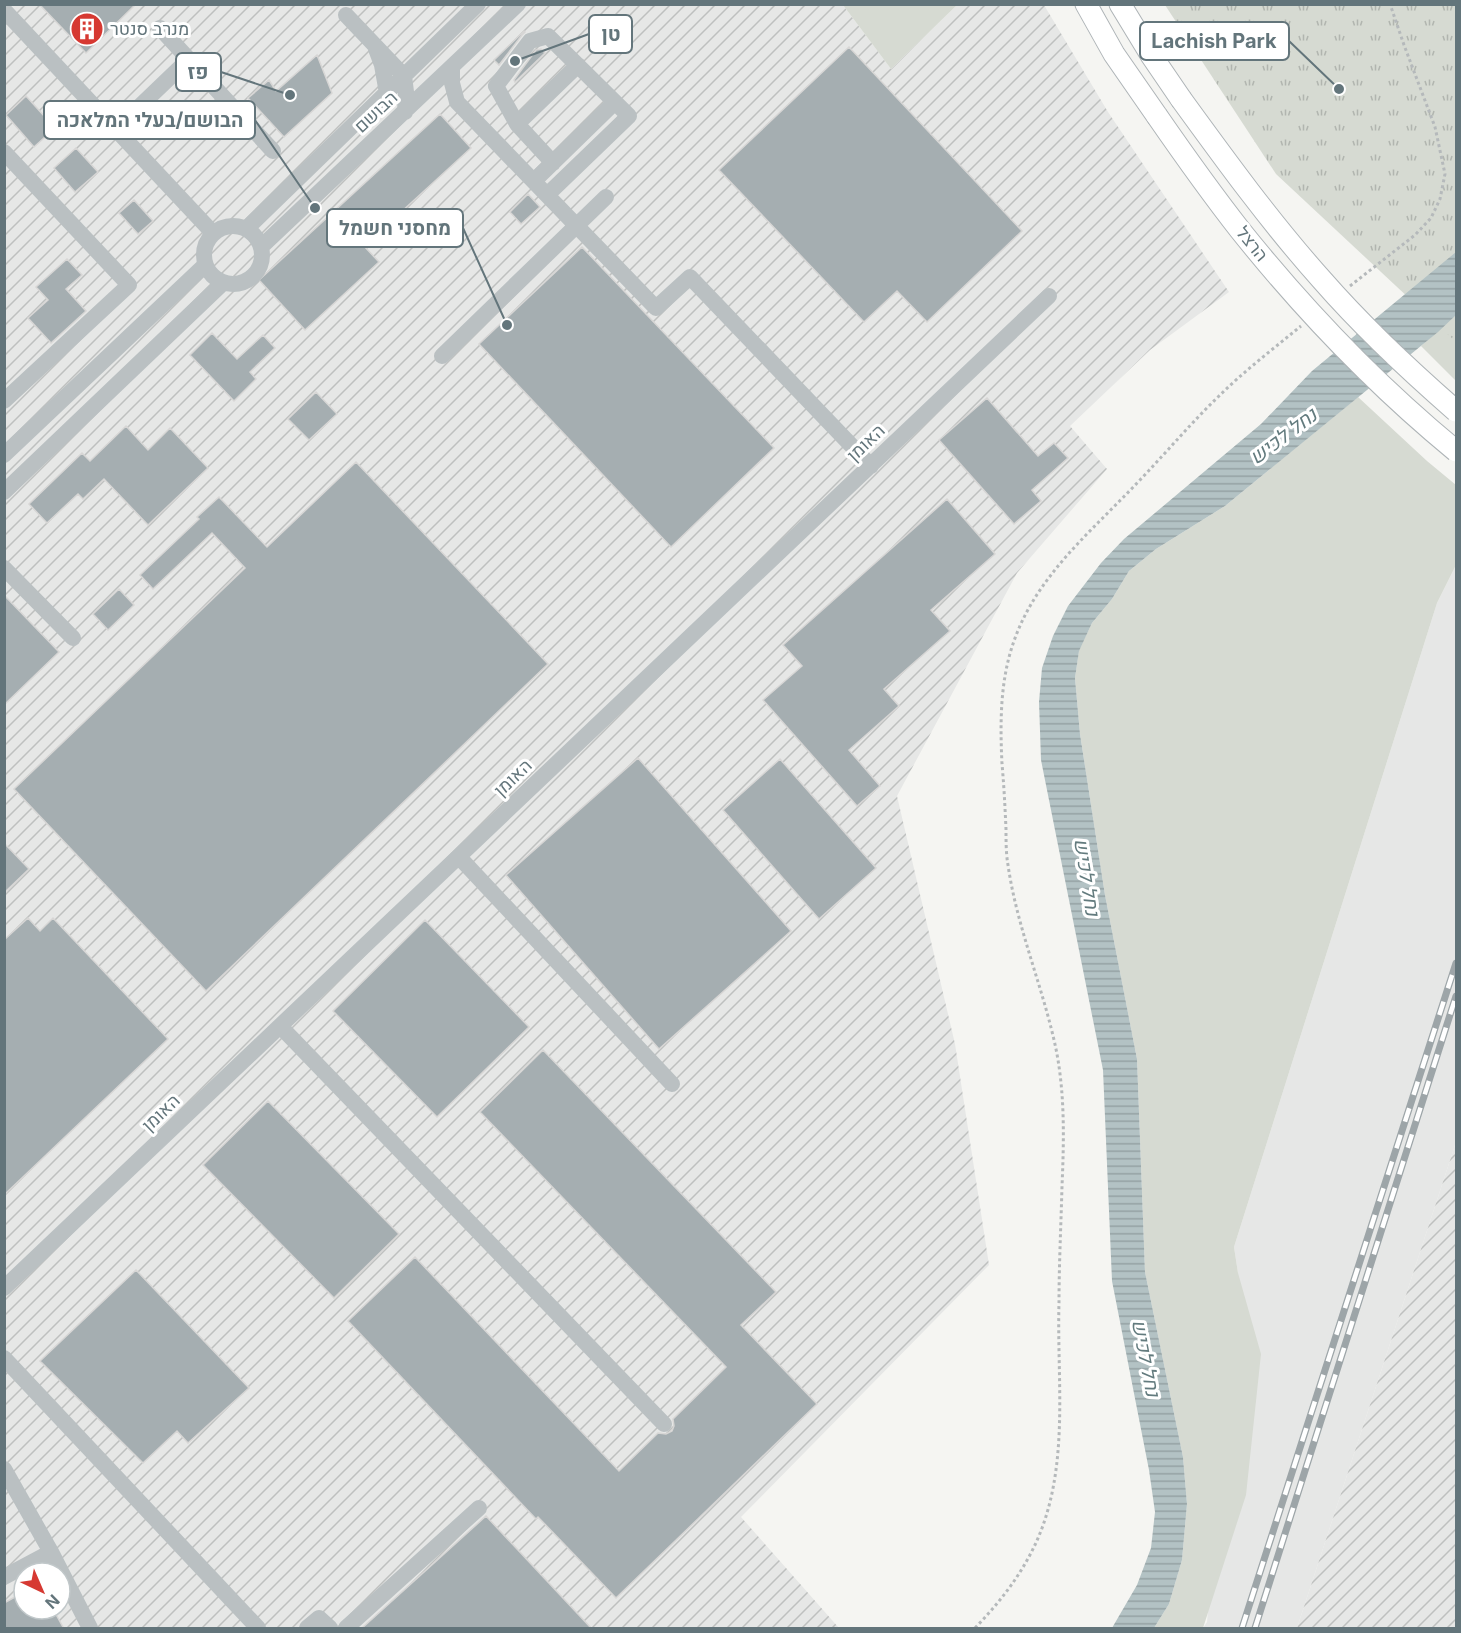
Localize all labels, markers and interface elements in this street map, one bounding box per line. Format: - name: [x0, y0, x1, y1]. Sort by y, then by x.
- building icon: מנרב סנטר: [69, 11, 105, 47]
- callout: טן: [589, 15, 632, 53]
- place label: מנרב סנטר: [110, 18, 189, 39]
- text: טן: [601, 22, 621, 46]
- callout: Lachish Park: [1140, 22, 1289, 60]
- text: Lachish Park: [1151, 29, 1277, 53]
- callout: פז: [176, 53, 221, 91]
- text: פז: [188, 60, 208, 84]
- street label: הבושם: [350, 87, 402, 137]
- callout: הבושם/בעלי המלאכה: [44, 101, 255, 139]
- text: הבושם/בעלי המלאכה: [57, 108, 243, 132]
- callout: מחסני חשמל: [327, 209, 463, 247]
- text: מחסני חשמל: [339, 216, 451, 240]
- street label: הרצל: [1232, 222, 1273, 265]
- water label: נחל לכיש: [1245, 402, 1323, 469]
- street label: האומן: [843, 420, 889, 465]
- street label: האומן: [490, 755, 536, 800]
- water label: נחל לכיש: [1069, 836, 1105, 919]
- street label: האומן: [138, 1090, 184, 1135]
- water label: נחל לכיש: [1127, 1317, 1166, 1400]
- north arrow: [12, 1561, 72, 1621]
- text: N: [41, 1590, 64, 1613]

